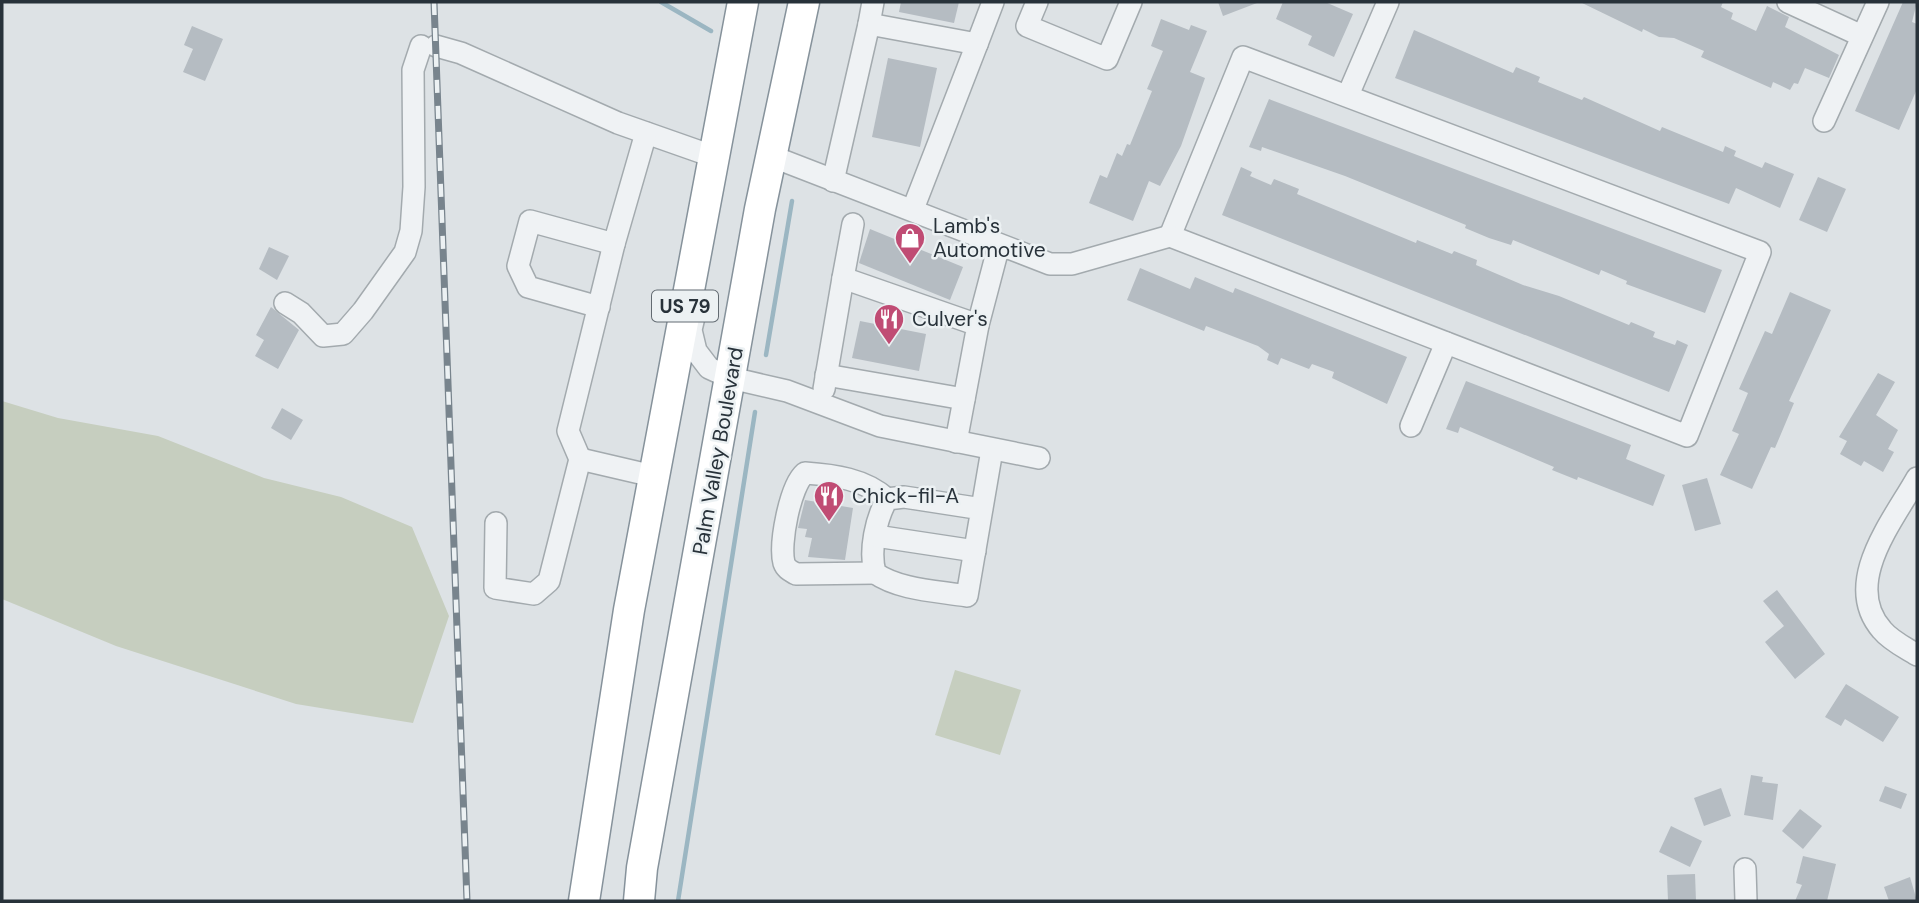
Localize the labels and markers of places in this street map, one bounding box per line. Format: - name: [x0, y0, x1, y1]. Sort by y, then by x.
- place label: Lamb's Automotive: [933, 212, 1046, 264]
- shop icon: Lamb's Automotive: [893, 221, 927, 265]
- restaurant icon: Culver's: [872, 302, 906, 346]
- place label: Culver's: [912, 305, 988, 333]
- restaurant icon: Chick-fil-A: [812, 479, 846, 523]
- place label: Chick-fil-A: [852, 482, 959, 510]

